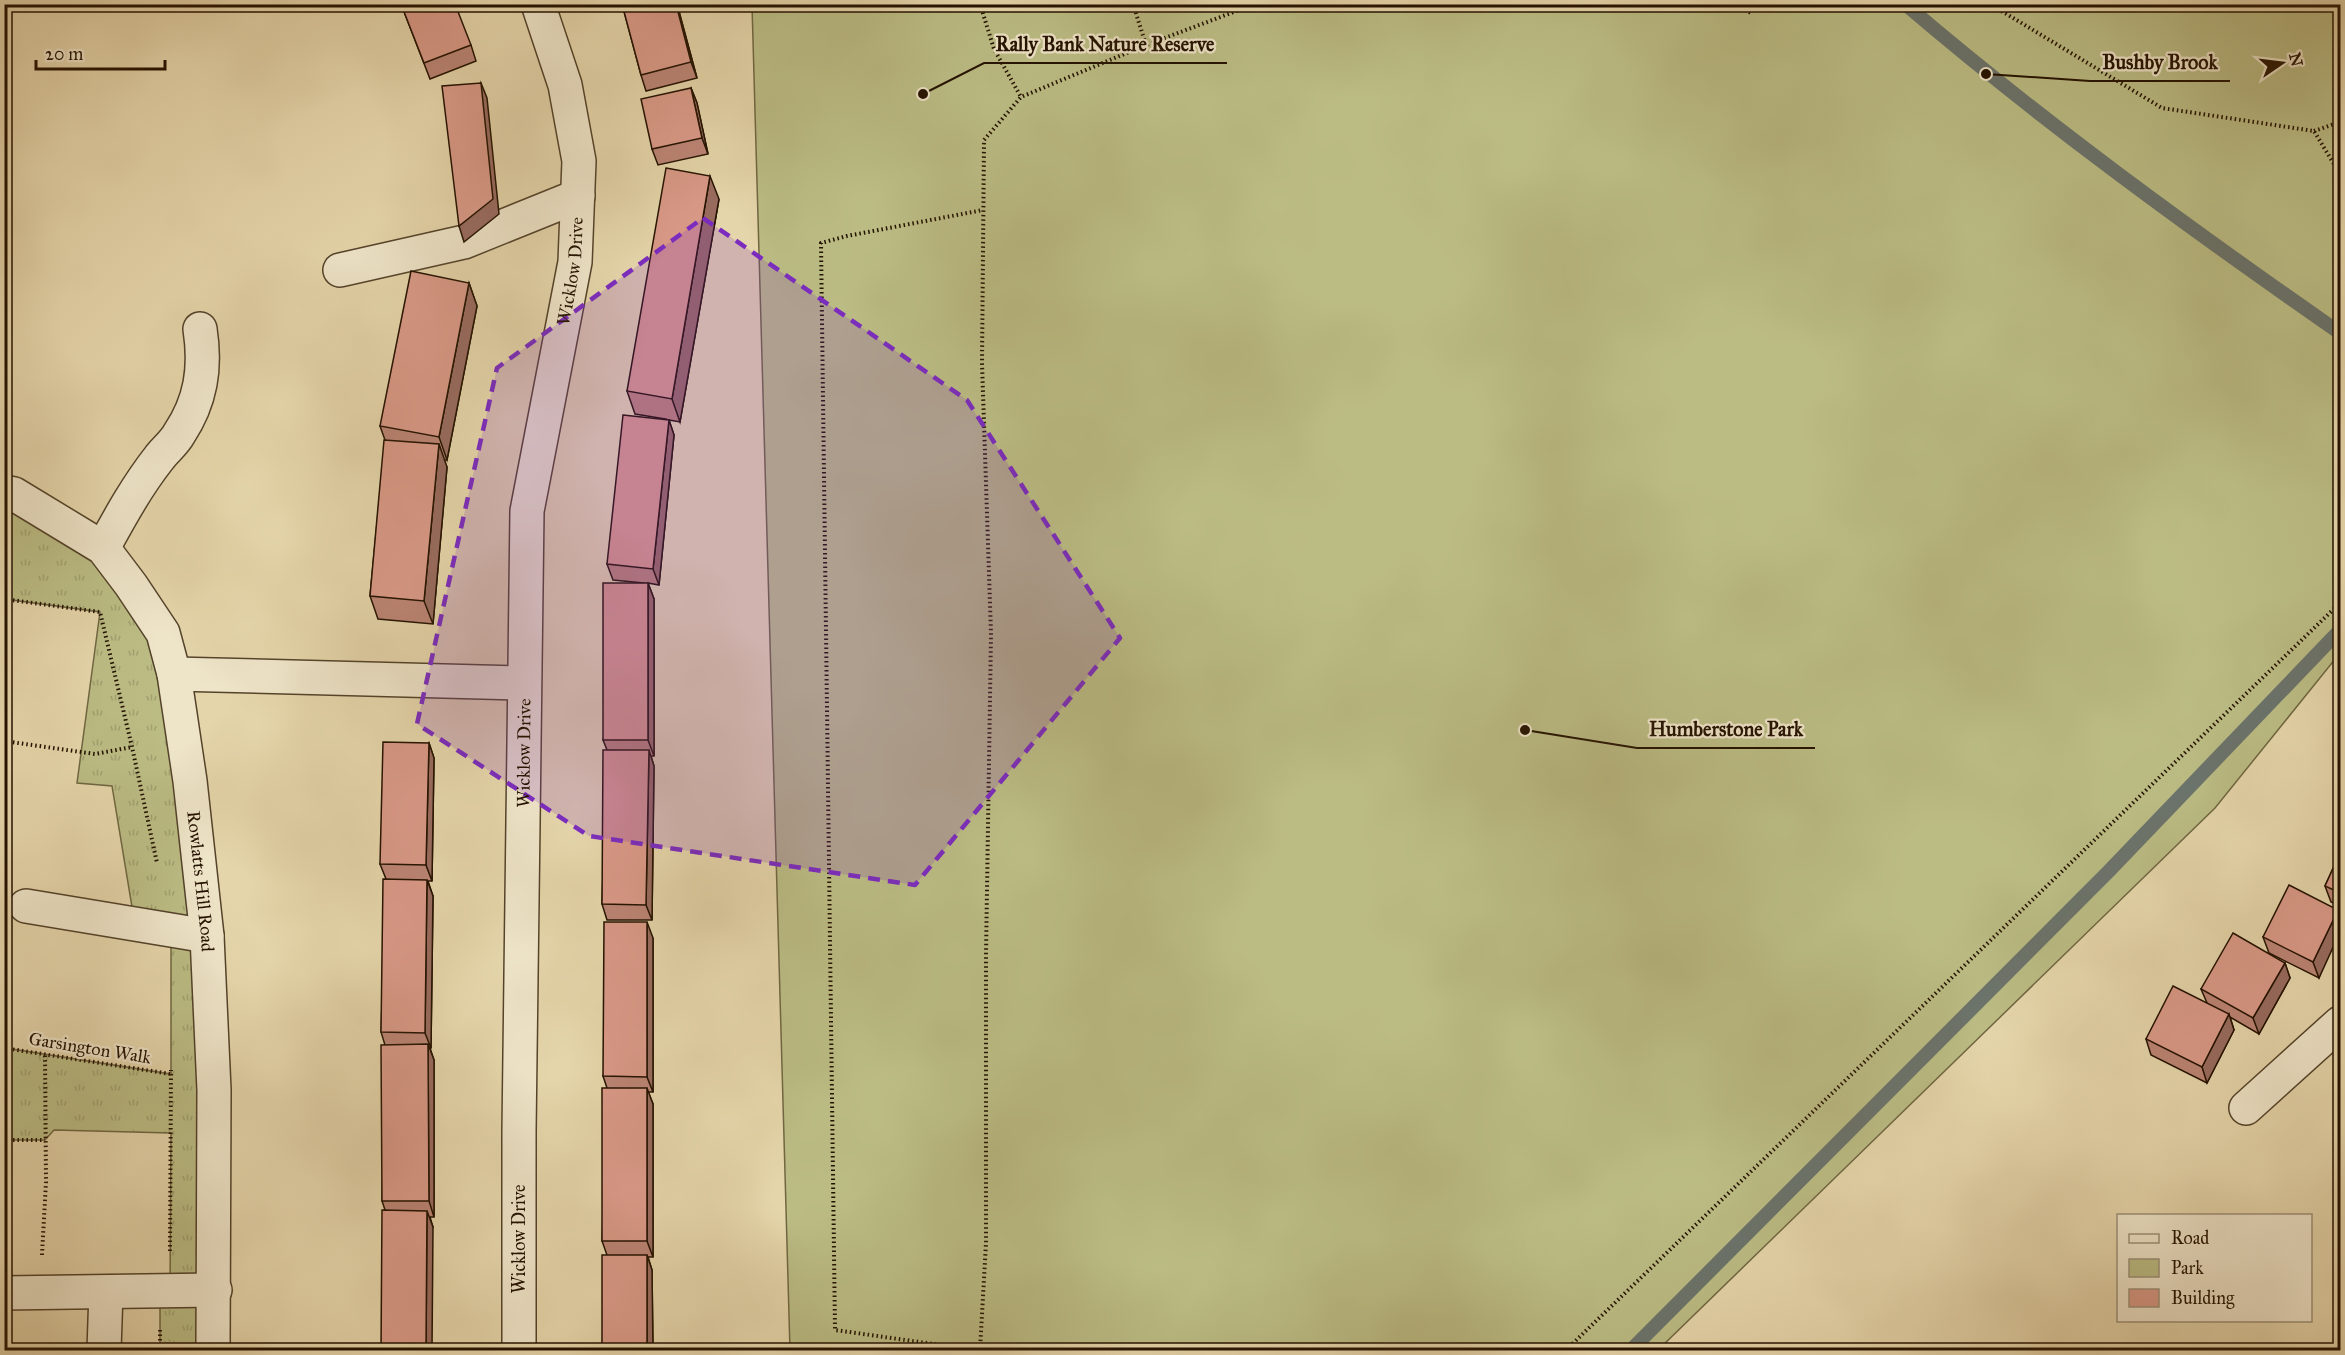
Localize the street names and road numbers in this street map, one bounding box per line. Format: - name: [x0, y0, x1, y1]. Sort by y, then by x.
- street label: Wicklow Drive: [552, 217, 588, 327]
- street label: Wicklow Drive: [512, 698, 536, 808]
- street label: Rowlatts Hill Road: [182, 810, 219, 952]
- street label: Garsington Walk: [27, 1027, 153, 1070]
- street label: Wicklow Drive: [508, 1184, 530, 1294]

